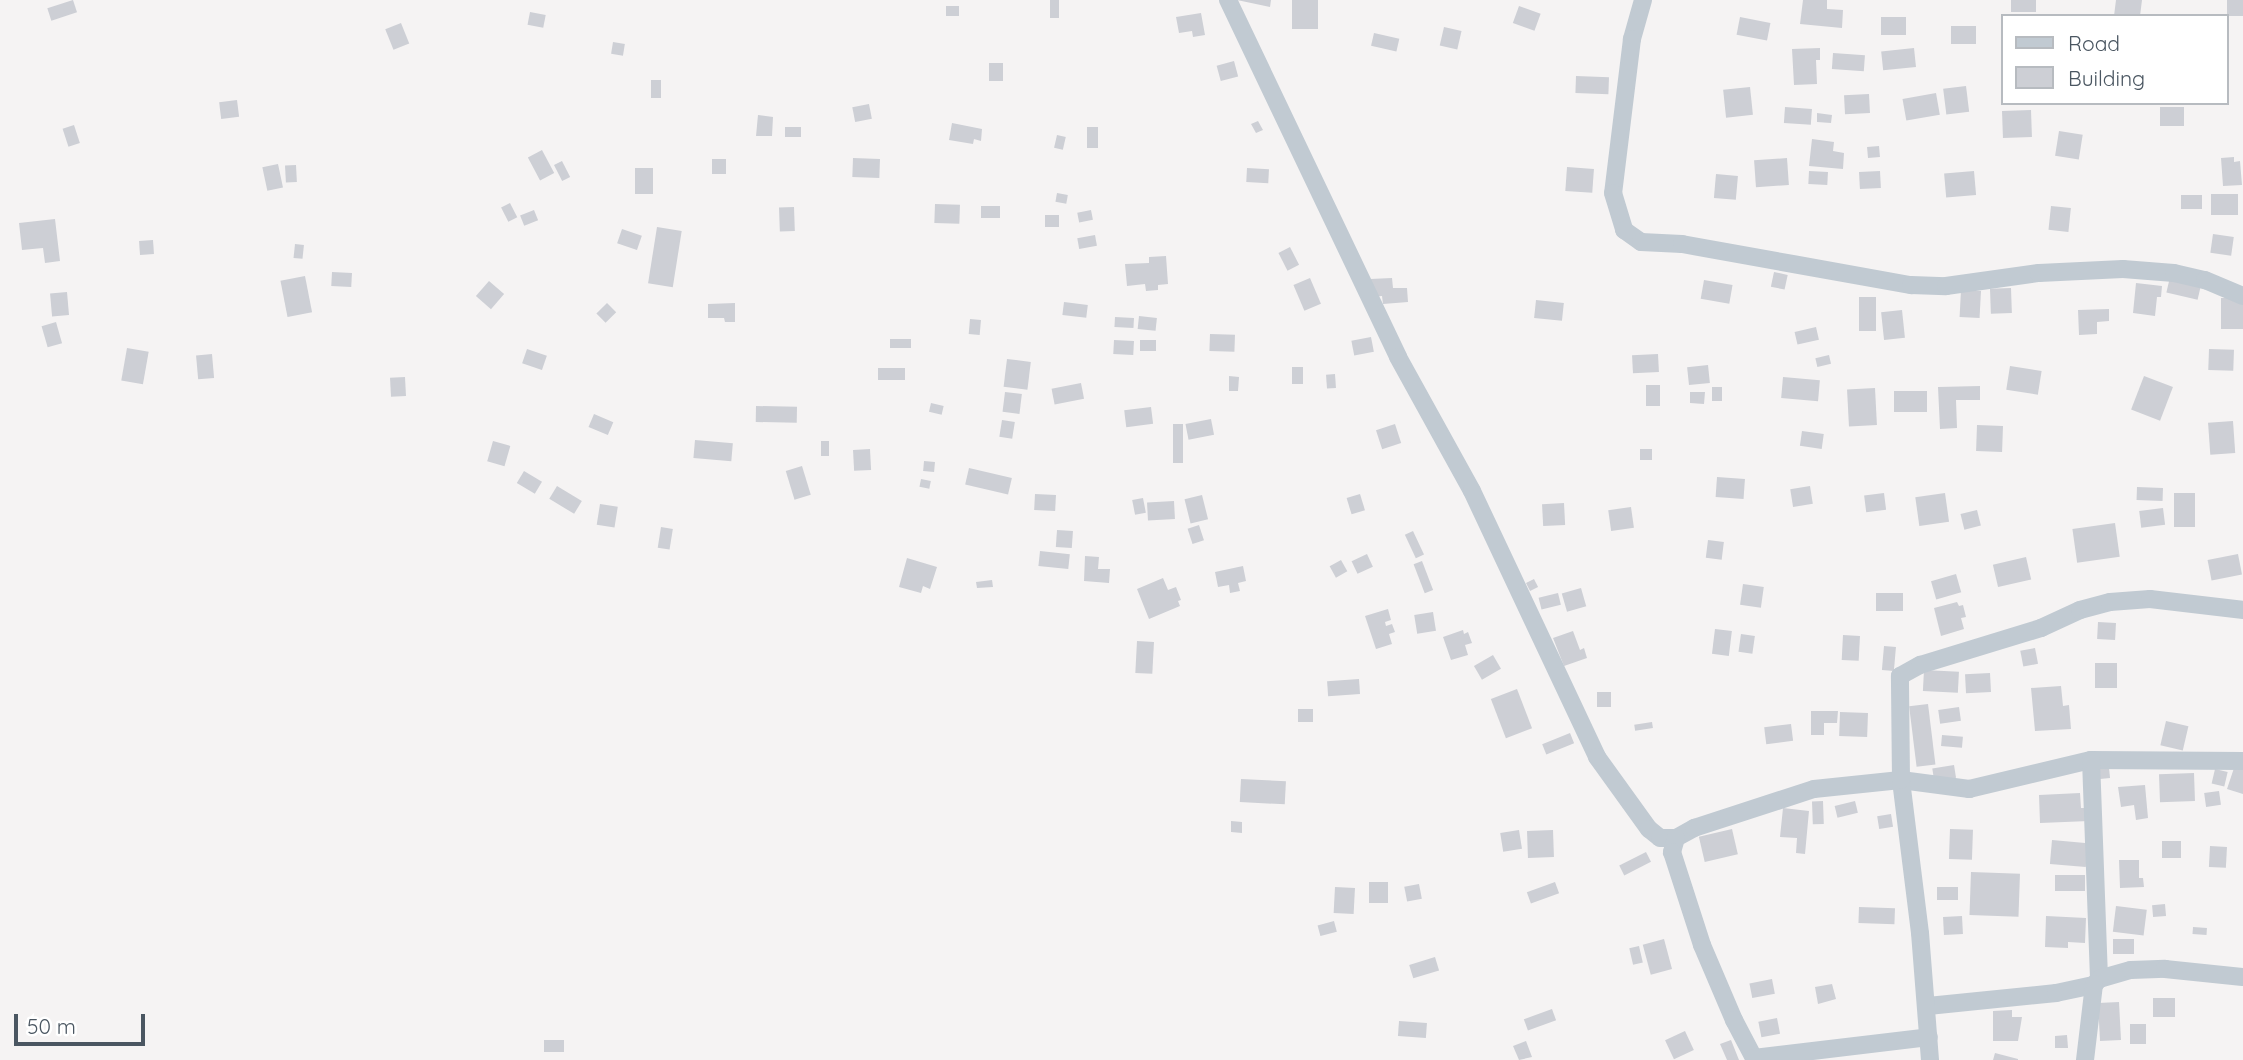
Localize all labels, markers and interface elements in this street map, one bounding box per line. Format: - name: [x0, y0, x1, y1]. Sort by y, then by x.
- legend: [2002, 14, 2229, 105]
- text: Road: [2068, 30, 2120, 56]
- text: Building: [2068, 65, 2145, 91]
- scale bar: [18, 1000, 149, 1044]
- text: 50 m: [27, 1013, 76, 1039]

